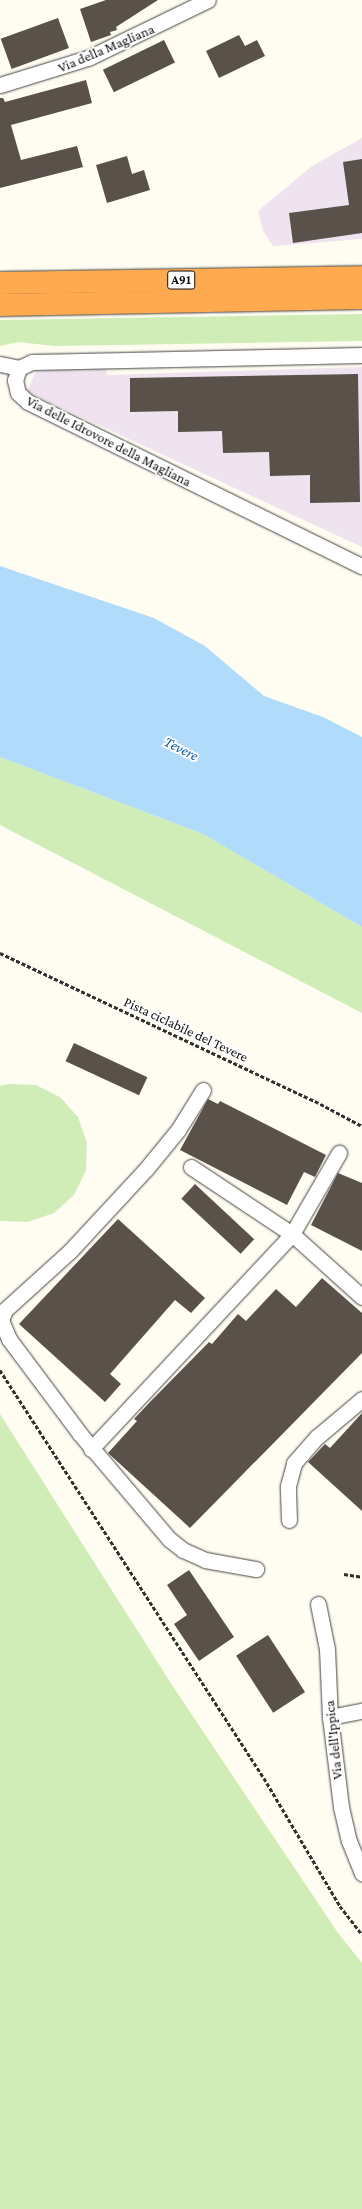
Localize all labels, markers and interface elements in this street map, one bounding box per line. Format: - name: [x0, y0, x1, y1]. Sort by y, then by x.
- street label: Via della Magliana: [55, 20, 157, 76]
- road number: A91: [167, 269, 195, 291]
- street label: Via delle Idrovore della Magliana: [24, 392, 194, 490]
- water label: Tevere: [161, 733, 201, 765]
- street label: Pista ciclabile del Tevere: [121, 993, 251, 1065]
- street label: Via dell'Ippica: [320, 1700, 346, 1780]

